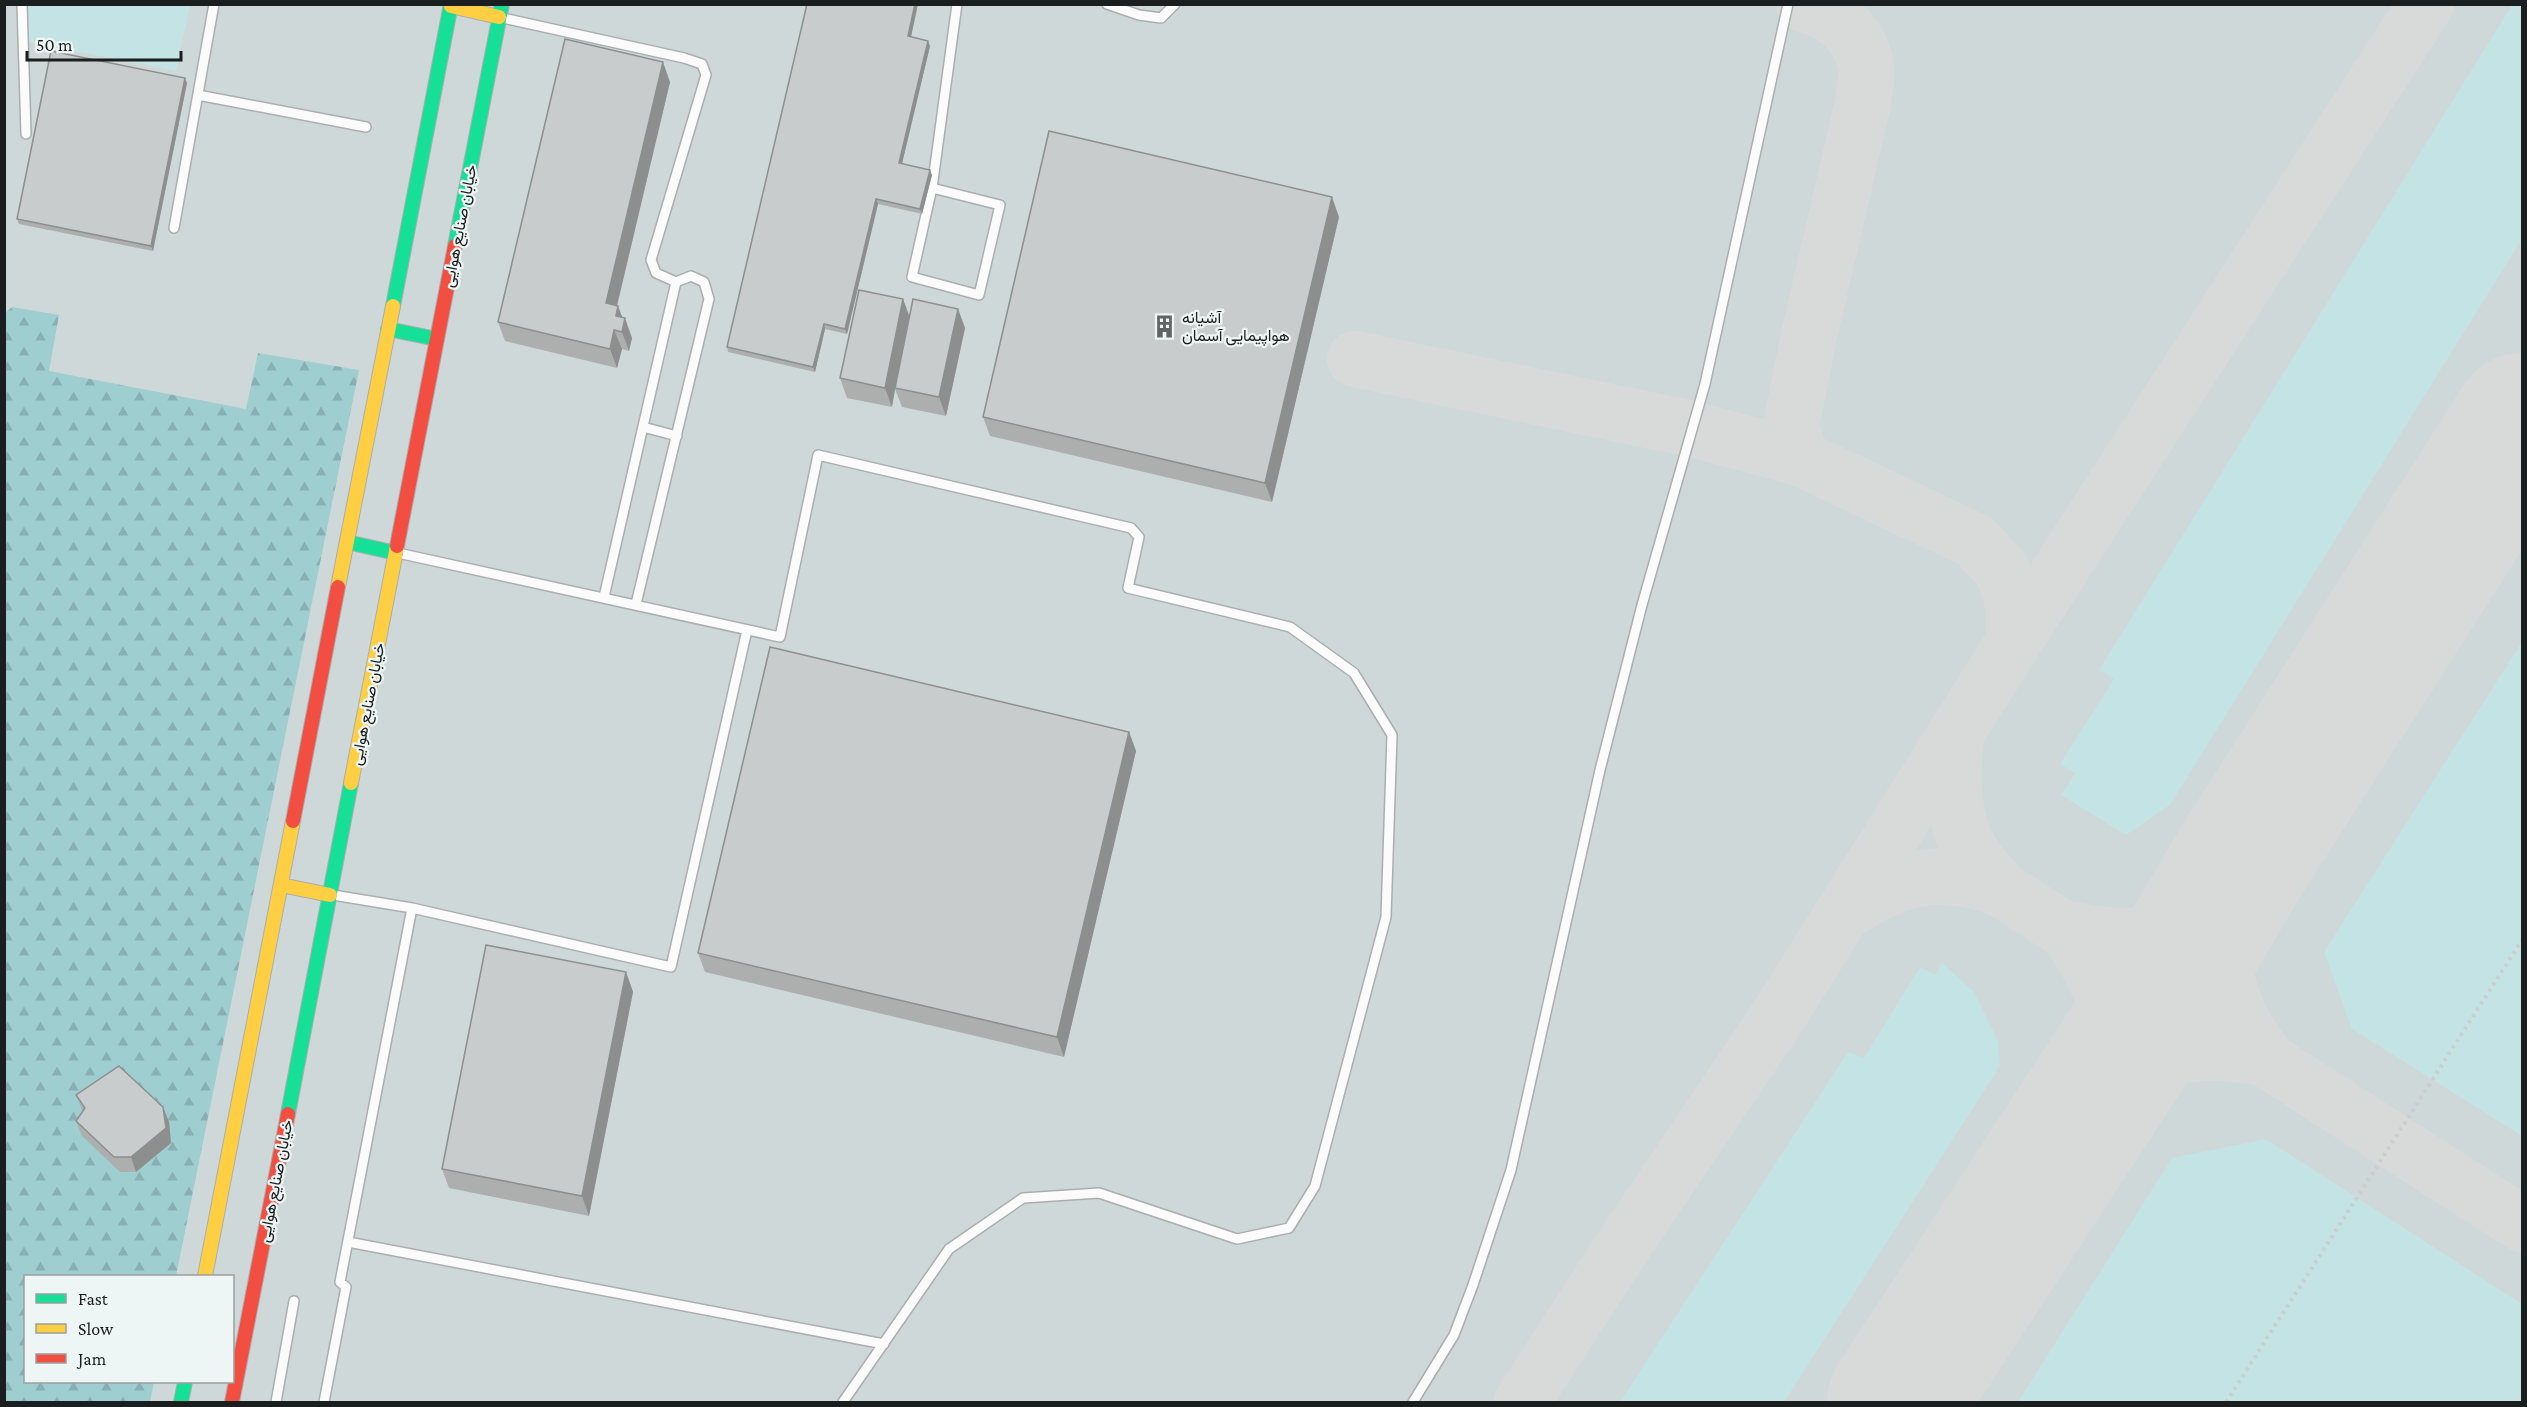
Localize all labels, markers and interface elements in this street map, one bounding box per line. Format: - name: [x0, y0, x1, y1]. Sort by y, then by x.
- scale bar: [27, 24, 182, 62]
- text: 50 m: [36, 35, 73, 55]
- street label: خیابان صنایع هوایی: [439, 163, 483, 289]
- place label: آشیانه هواپیمایی آسمان: [1182, 309, 1290, 347]
- building icon: آشیانه هواپیمایی آسمان: [1151, 313, 1177, 339]
- street label: خیابان صنایع هوایی: [347, 641, 391, 767]
- street label: خیابان صنایع هوایی: [255, 1118, 299, 1244]
- legend: [24, 1275, 234, 1383]
- text: Fast: [78, 1289, 109, 1309]
- text: Slow: [78, 1319, 114, 1339]
- text: Jam: [76, 1349, 107, 1369]

